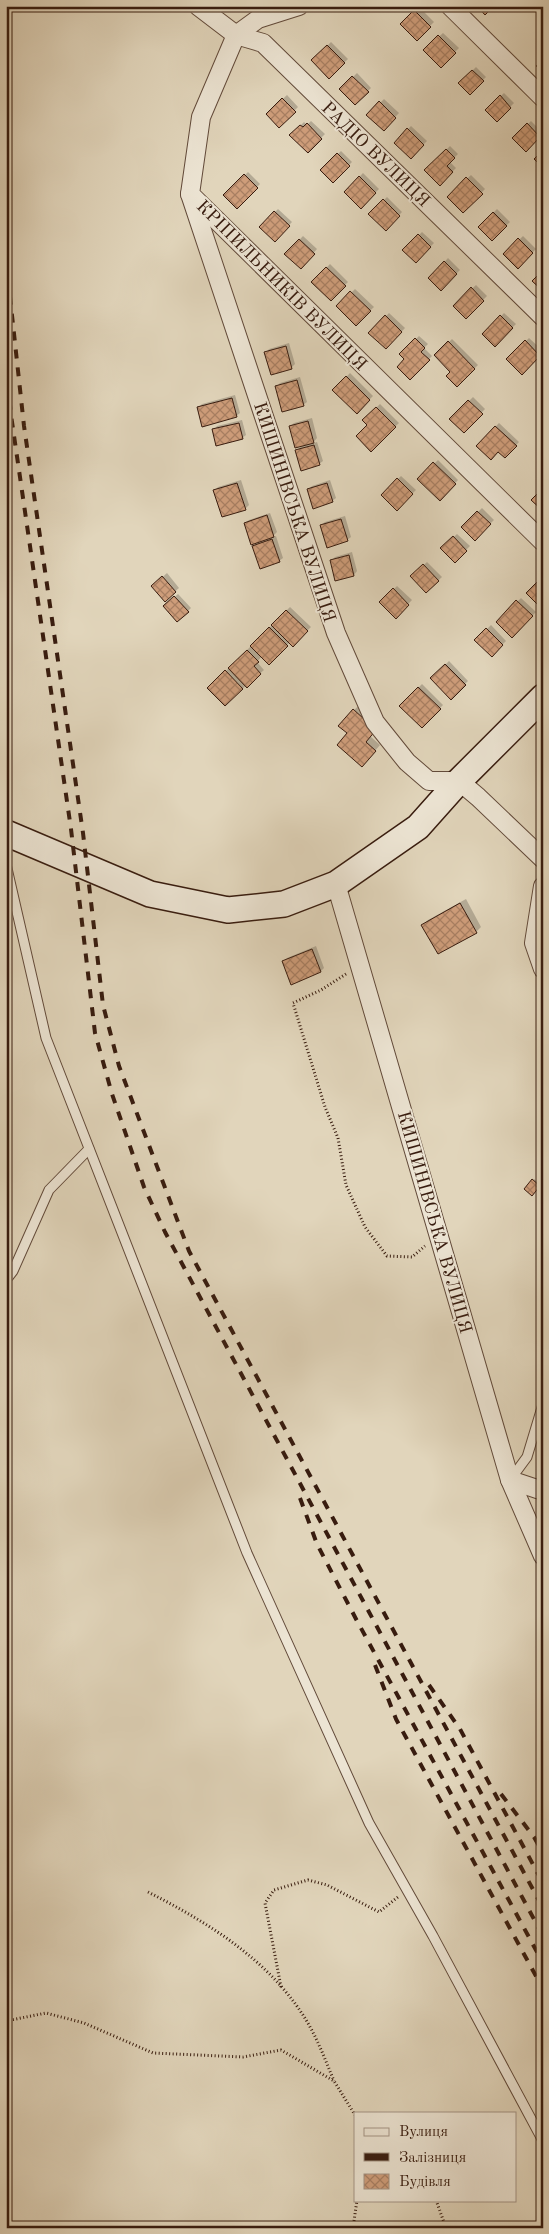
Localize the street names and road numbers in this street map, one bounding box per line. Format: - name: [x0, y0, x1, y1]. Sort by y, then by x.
- street label: РАДІО ВУЛИЦЯ: [318, 99, 433, 211]
- street label: КРІПИЛЬНИКІВ ВУЛИЦЯ: [193, 197, 370, 374]
- street label: КИШИНІВСЬКА ВУЛИЦЯ: [250, 400, 338, 625]
- street label: КИШИНІВСЬКА ВУЛИЦЯ: [394, 1109, 474, 1336]

